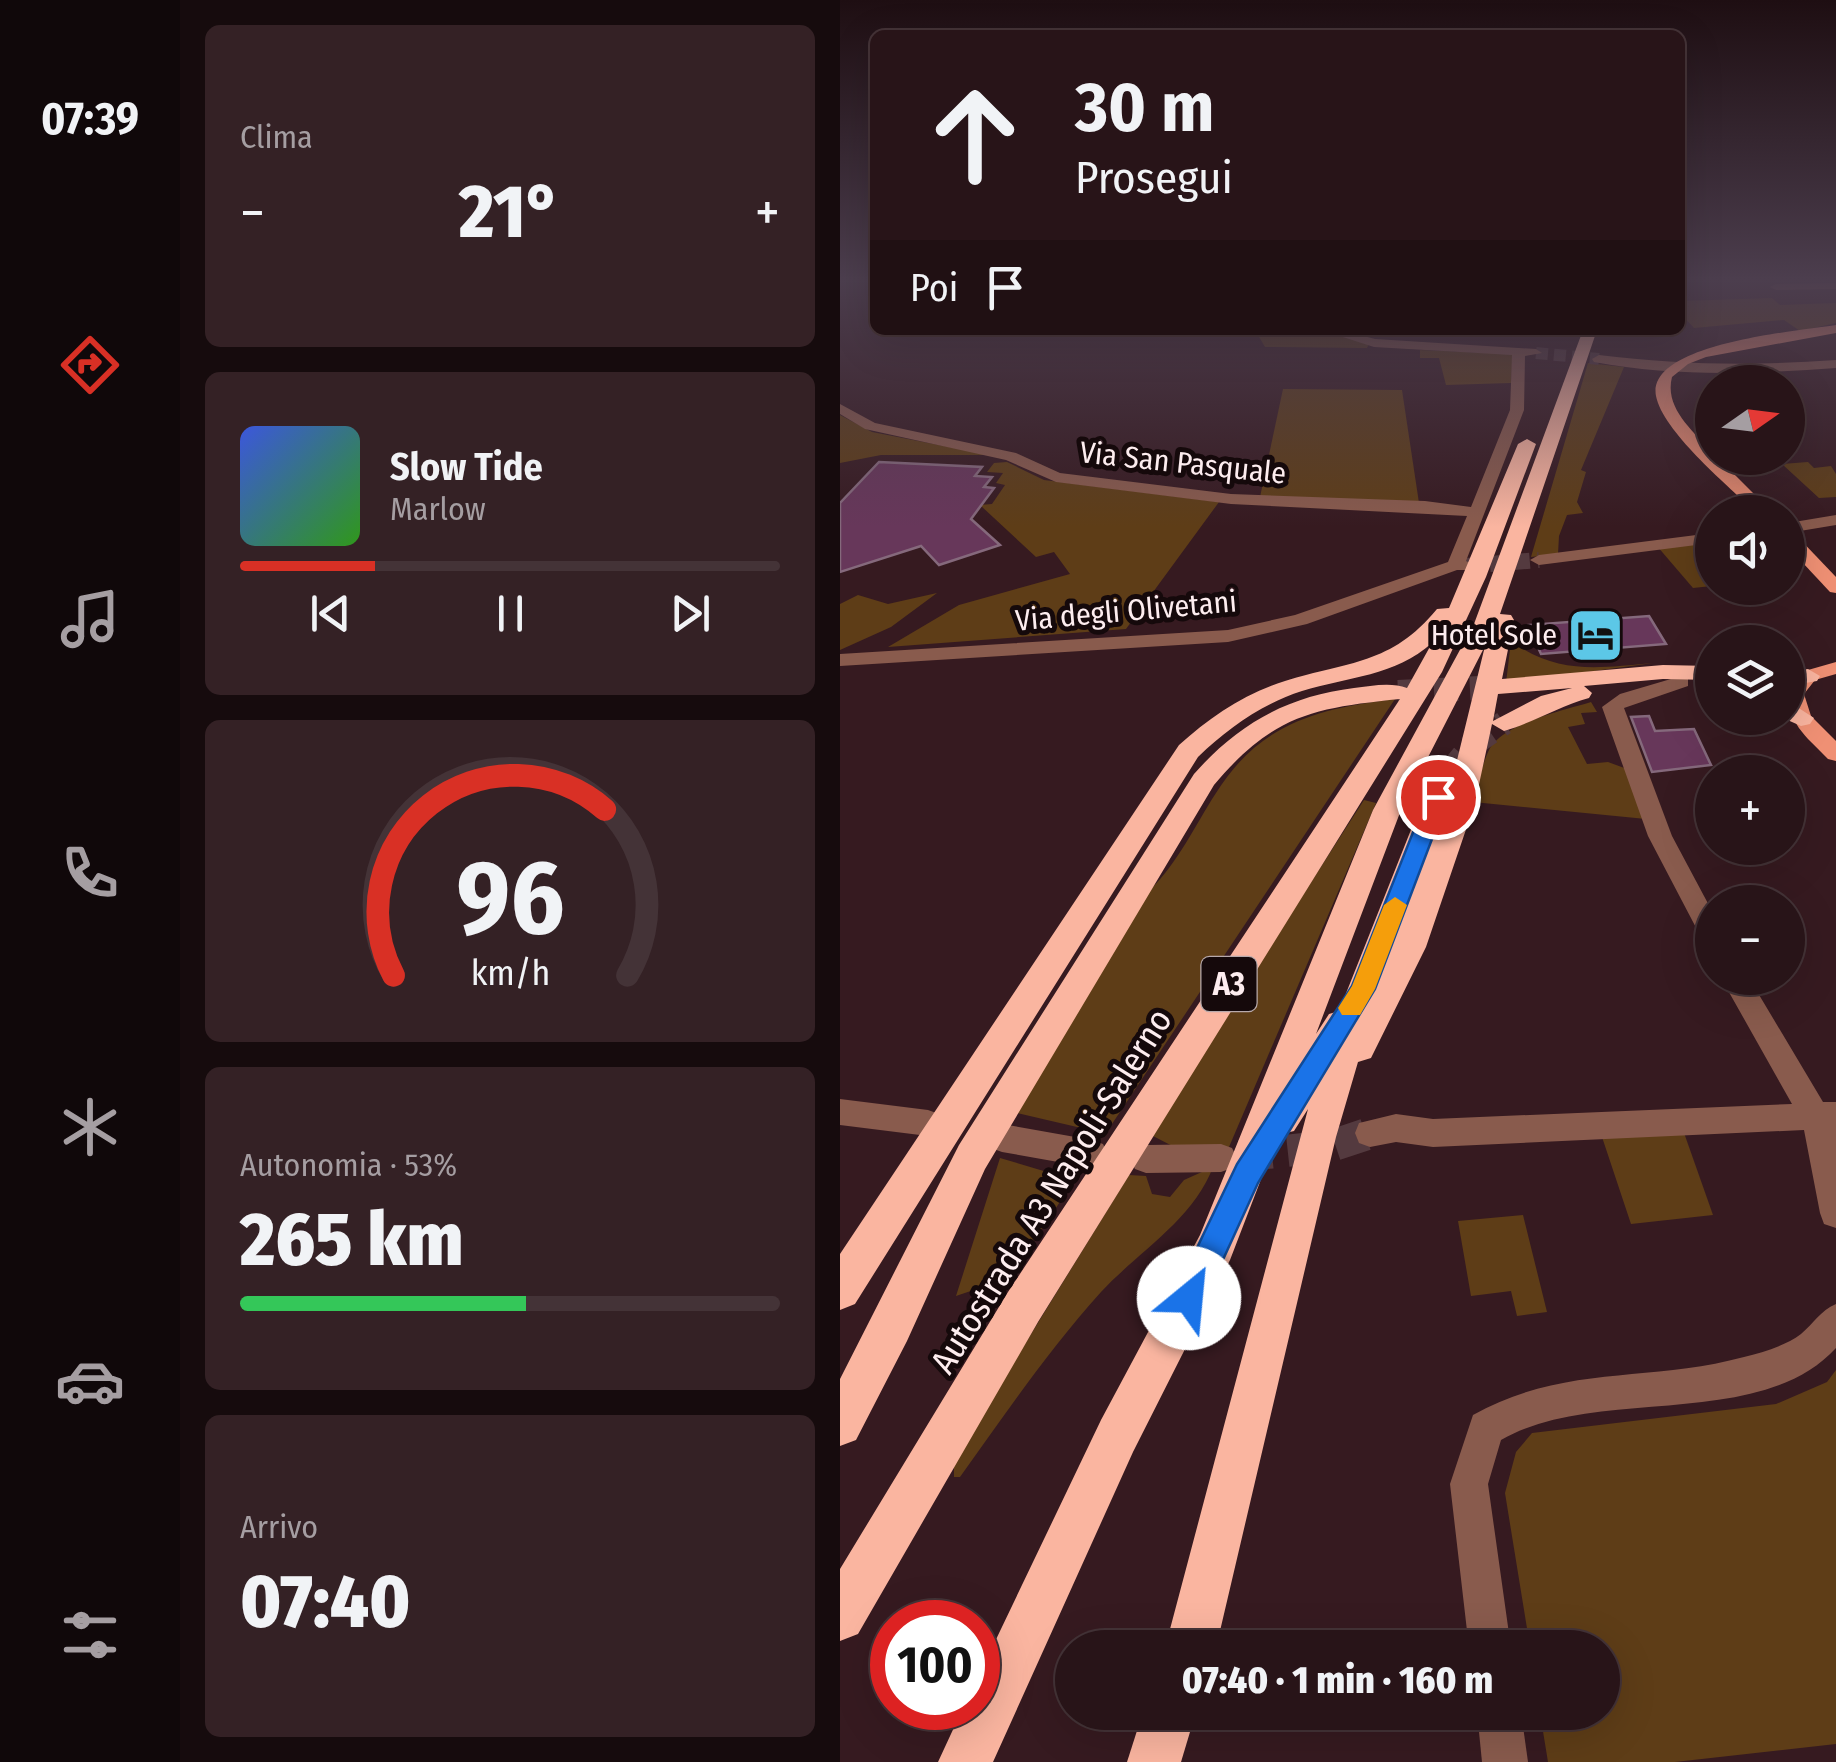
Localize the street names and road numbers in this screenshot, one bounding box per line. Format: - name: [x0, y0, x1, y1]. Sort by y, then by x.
- street label: Via San Pasquale: [1078, 434, 1288, 492]
- street label: Via degli Olivetani: [1014, 583, 1238, 639]
- road number: A3: [1202, 957, 1256, 1011]
- street label: Autostrada A3 Napoli-Salerno: [921, 1001, 1181, 1381]

